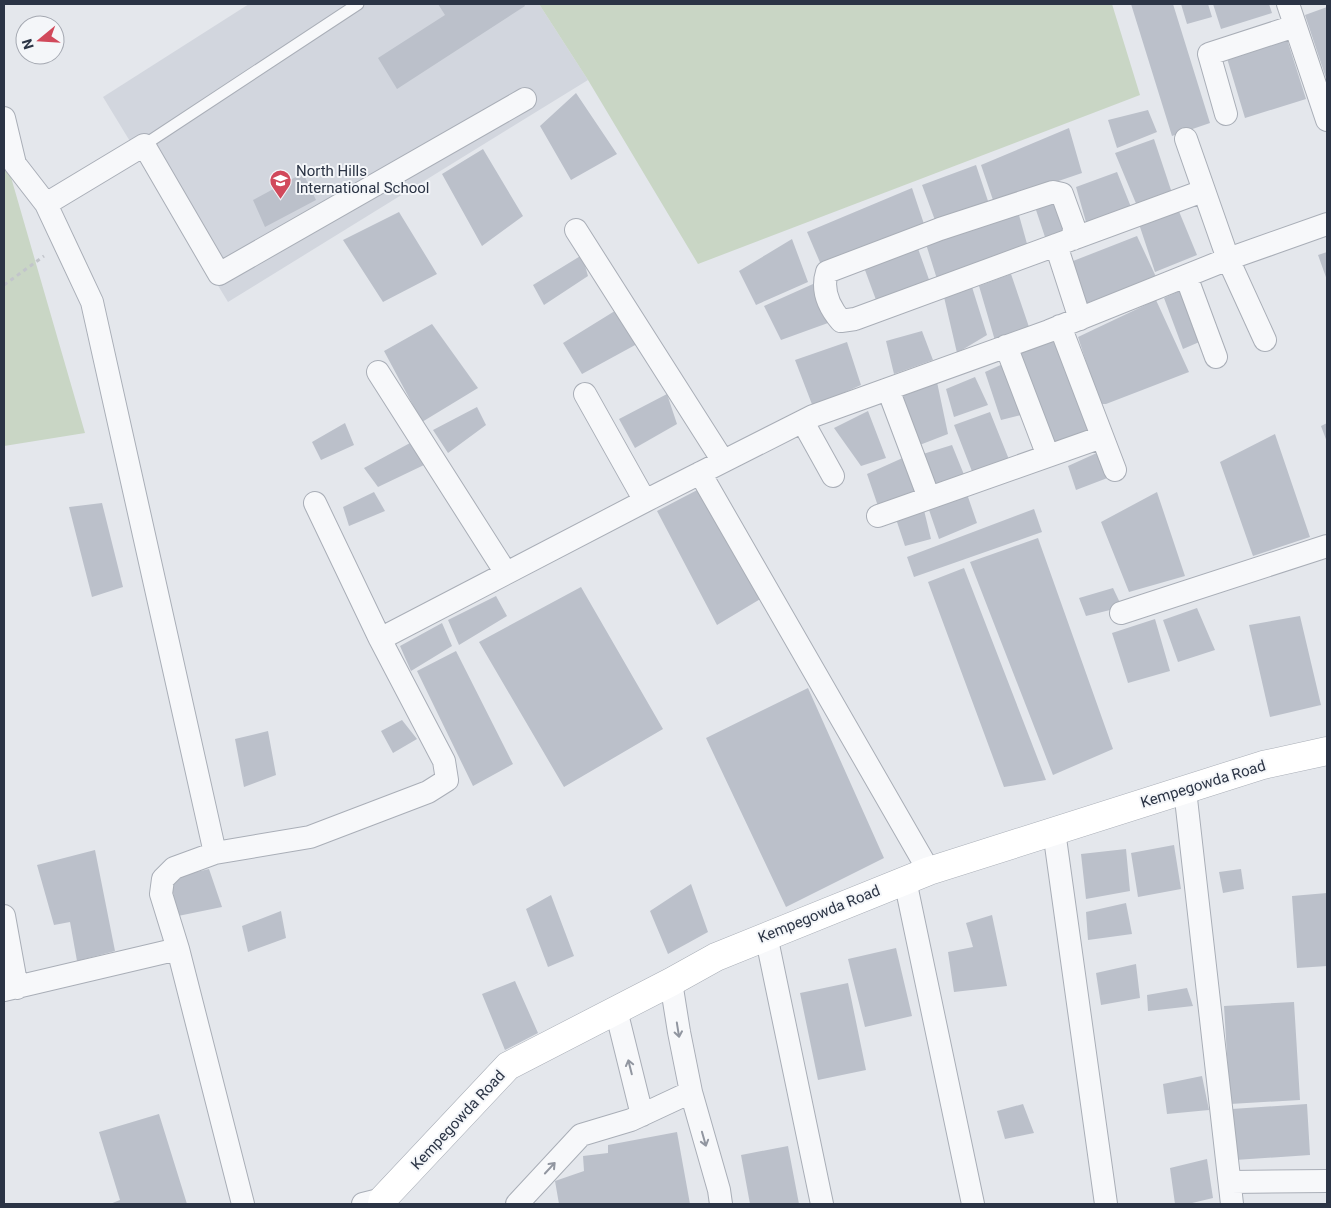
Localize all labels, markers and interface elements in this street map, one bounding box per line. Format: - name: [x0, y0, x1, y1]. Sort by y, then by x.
- north arrow: [15, 15, 65, 65]
- text: N: [18, 37, 37, 51]
- place label: North Hills International School: [296, 162, 429, 197]
- school or university icon: North Hills International School: [268, 168, 292, 199]
- street label: Kempegowda Road: [1138, 756, 1268, 812]
- street label: Kempegowda Road: [755, 881, 883, 947]
- one-way arrow: [674, 1022, 684, 1038]
- one-way arrow: [625, 1060, 634, 1076]
- street label: Kempegowda Road: [407, 1066, 509, 1174]
- one-way arrow: [700, 1130, 710, 1146]
- one-way arrow: [544, 1162, 556, 1175]

